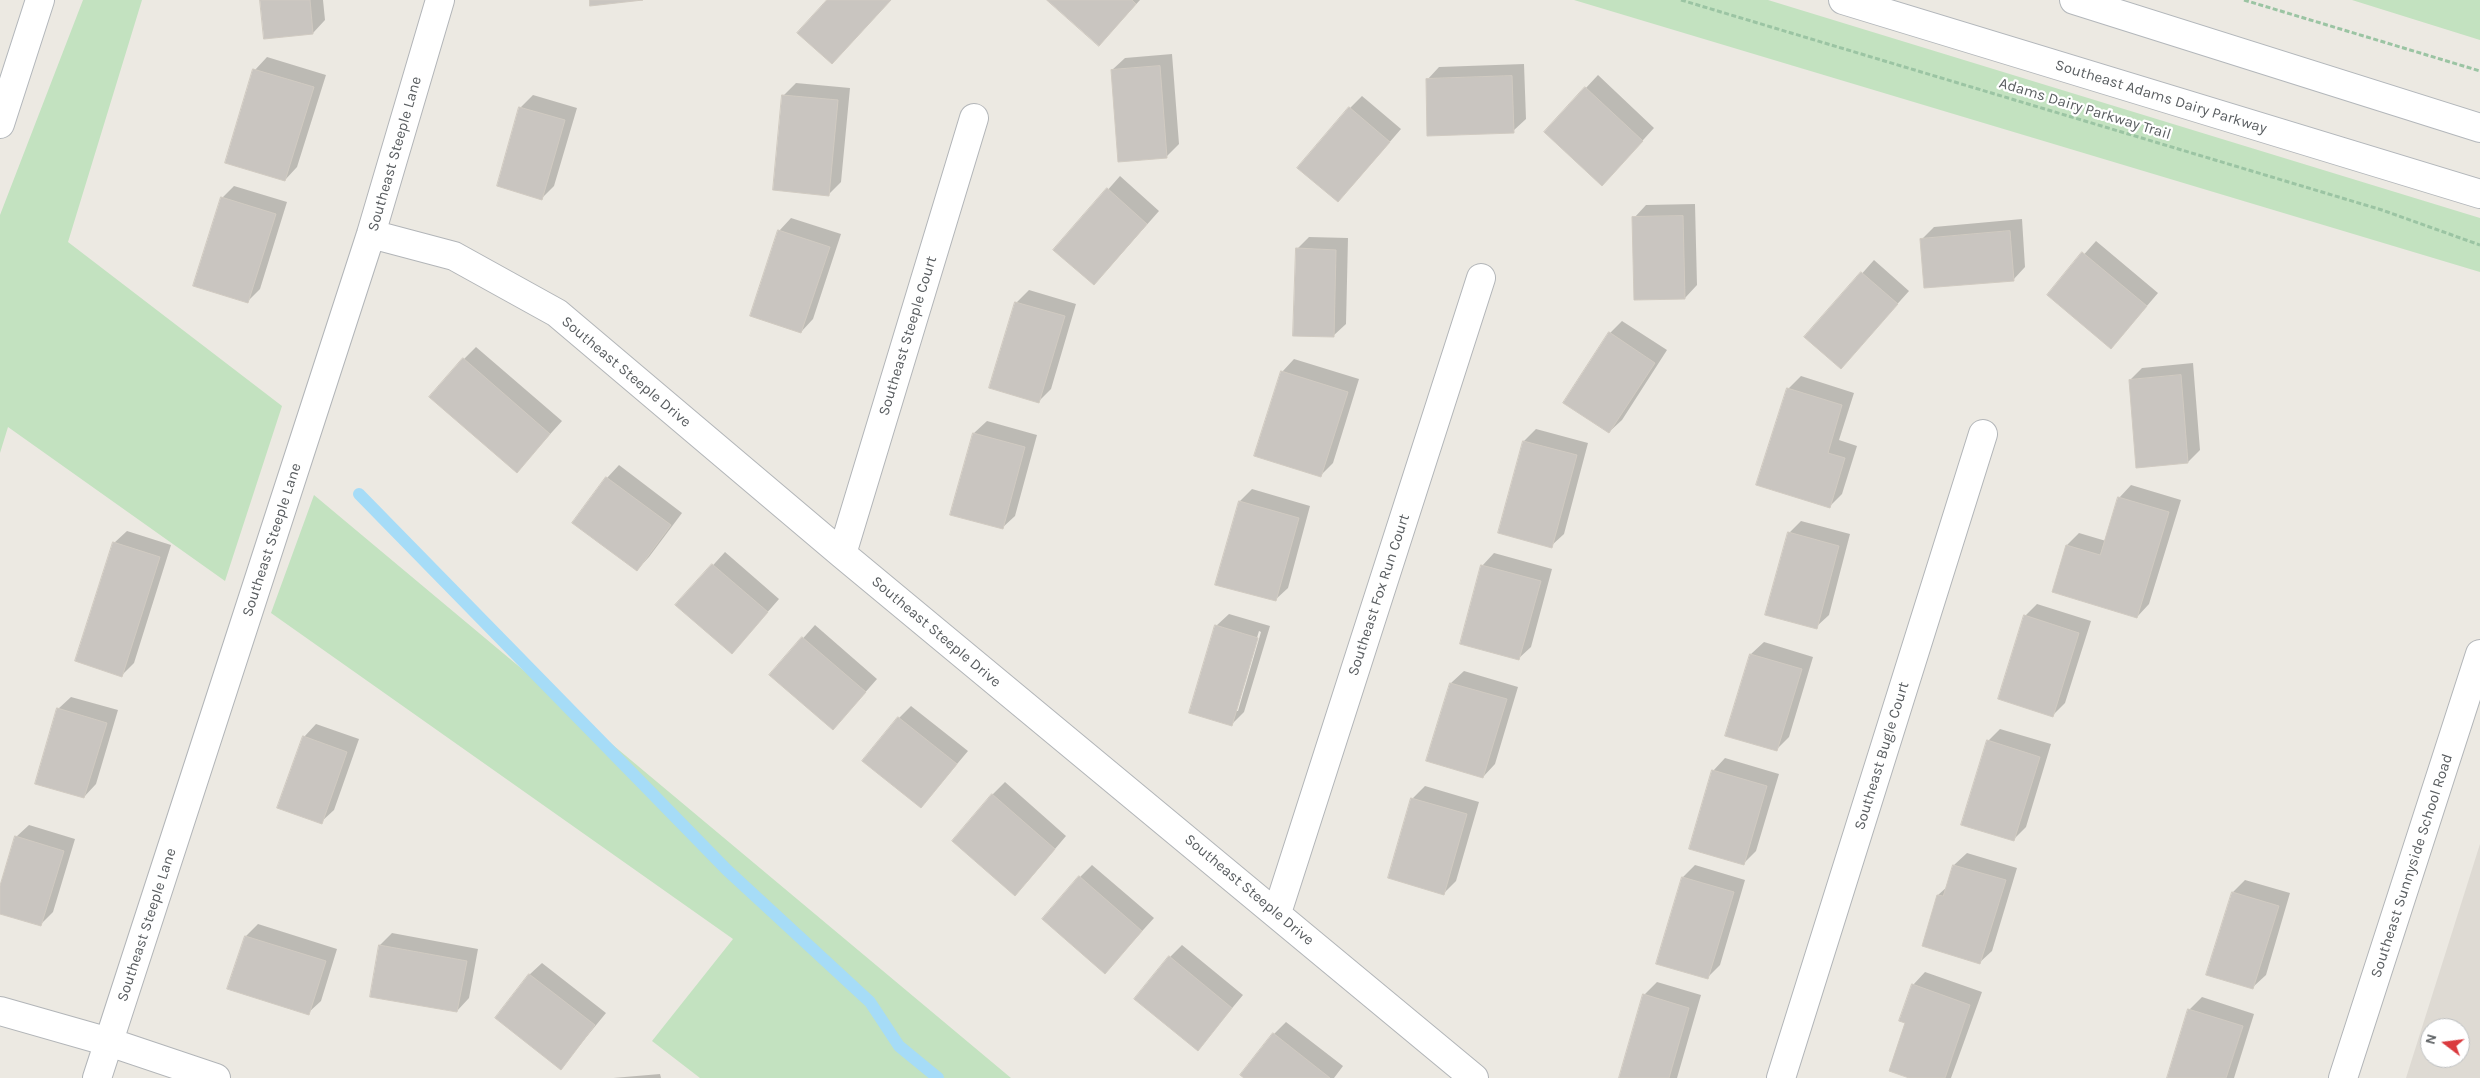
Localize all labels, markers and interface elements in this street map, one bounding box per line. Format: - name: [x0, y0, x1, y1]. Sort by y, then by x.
- street label: Southeast Adams Dairy Parkway: [2053, 56, 2269, 138]
- street label: Southeast Steeple Lane: [364, 74, 426, 234]
- street label: Adams Dairy Parkway Trail: [1997, 74, 2173, 144]
- street label: Southeast Steeple Court: [875, 254, 941, 418]
- street label: Southeast Steeple Drive: [558, 313, 694, 431]
- street label: Southeast Steeple Lane: [239, 461, 305, 619]
- street label: Southeast Fox Run Court: [1344, 512, 1414, 678]
- street label: Southeast Steeple Drive: [868, 573, 1004, 691]
- street label: Southeast Bugle Court: [1851, 680, 1913, 832]
- street label: Southeast Sunnyside School Road: [2367, 752, 2457, 980]
- street label: Southeast Steeple Drive: [1181, 831, 1317, 949]
- street label: Southeast Steeple Lane: [114, 846, 180, 1004]
- north arrow: [2420, 1018, 2470, 1068]
- text: N: [2421, 1032, 2441, 1046]

